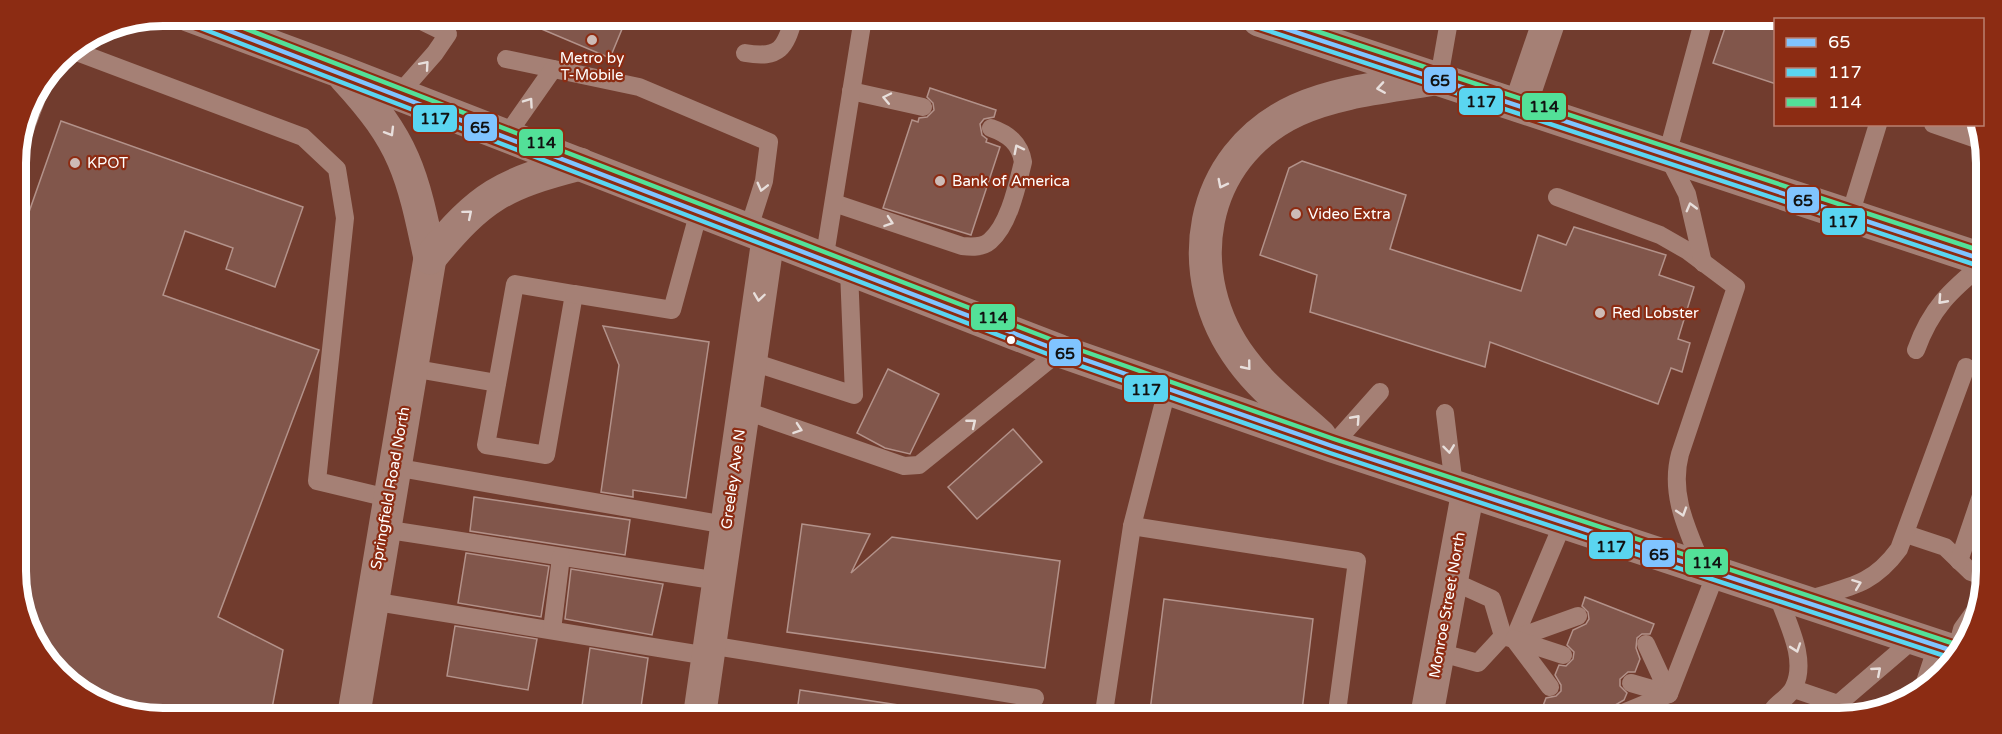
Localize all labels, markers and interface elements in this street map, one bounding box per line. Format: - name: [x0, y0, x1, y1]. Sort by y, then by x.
- legend: [1774, 18, 1984, 126]
- text: 65: [1828, 31, 1851, 53]
- marker: Metro by T-Mobile: [585, 33, 599, 47]
- place label: Metro by T-Mobile: [560, 49, 624, 84]
- one-way arrow: [418, 61, 429, 72]
- text: 117: [1828, 61, 1862, 83]
- line badge: 65: [1423, 66, 1457, 94]
- text: 65: [1430, 71, 1450, 91]
- one-way arrow: [1376, 81, 1386, 94]
- line badge: 117: [1458, 87, 1504, 116]
- text: 114: [1828, 91, 1862, 113]
- one-way arrow: [883, 92, 893, 105]
- text: 117: [1466, 92, 1496, 112]
- line badge: 114: [1521, 92, 1567, 121]
- text: 114: [1529, 97, 1559, 117]
- one-way arrow: [522, 98, 533, 109]
- line badge: 117: [412, 104, 458, 133]
- text: 117: [420, 109, 450, 129]
- line badge: 65: [463, 113, 498, 142]
- text: 65: [470, 118, 490, 138]
- one-way arrow: [383, 126, 395, 136]
- line badge: 114: [518, 128, 564, 157]
- text: 114: [526, 133, 556, 153]
- one-way arrow: [1013, 144, 1025, 155]
- place label: KPOT: [87, 154, 128, 172]
- marker: KPOT: [68, 156, 82, 170]
- place label: Bank of America: [952, 172, 1070, 190]
- marker: Bank of America: [933, 174, 947, 188]
- one-way arrow: [1217, 178, 1229, 189]
- one-way arrow: [756, 182, 769, 192]
- line badge: 65: [1786, 186, 1820, 214]
- text: 65: [1793, 191, 1813, 211]
- one-way arrow: [1685, 202, 1698, 212]
- place label: Video Extra: [1308, 205, 1391, 223]
- marker: Video Extra: [1289, 207, 1303, 221]
- line badge: 117: [1821, 207, 1866, 236]
- one-way arrow: [461, 210, 472, 221]
- text: 117: [1828, 212, 1858, 232]
- one-way arrow: [883, 215, 894, 228]
- one-way arrow: [754, 292, 766, 301]
- one-way arrow: [1938, 293, 1949, 304]
- line badge: 114: [970, 303, 1016, 331]
- place label: Red Lobster: [1612, 304, 1699, 322]
- marker: Red Lobster: [1593, 306, 1607, 320]
- text: 114: [978, 308, 1008, 328]
- unlabelled marker: [1005, 334, 1017, 346]
- line badge: 65: [1048, 338, 1082, 367]
- text: 65: [1055, 344, 1075, 364]
- one-way arrow: [1240, 359, 1251, 370]
- line badge: 117: [1123, 374, 1169, 403]
- text: 117: [1131, 380, 1161, 400]
- street label: Springfield Road North: [367, 405, 413, 571]
- one-way arrow: [1349, 415, 1360, 426]
- one-way arrow: [966, 419, 977, 430]
- one-way arrow: [792, 421, 803, 434]
- street label: Greeley Ave N: [717, 428, 749, 530]
- one-way arrow: [1442, 445, 1455, 454]
- one-way arrow: [1674, 506, 1687, 517]
- street label: Monroe Street North: [1425, 531, 1469, 679]
- line badge: 117: [1588, 531, 1634, 560]
- text: 117: [1596, 537, 1626, 557]
- line badge: 65: [1641, 539, 1676, 568]
- text: 65: [1649, 545, 1669, 565]
- line badge: 114: [1684, 548, 1729, 576]
- text: 114: [1692, 553, 1722, 573]
- one-way arrow: [1851, 578, 1862, 591]
- one-way arrow: [1788, 642, 1801, 653]
- one-way arrow: [1870, 667, 1881, 678]

